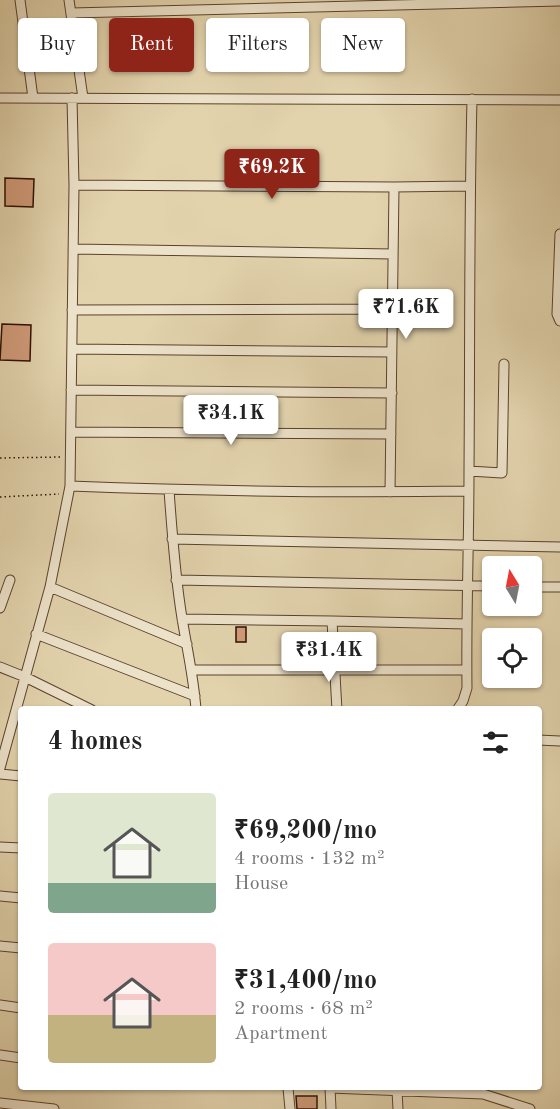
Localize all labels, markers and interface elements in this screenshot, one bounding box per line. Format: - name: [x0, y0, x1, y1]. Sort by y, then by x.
- chip: Buy: [18, 18, 97, 72]
- chip: Rent: [109, 18, 194, 72]
- chip: Filters: [206, 18, 309, 72]
- chip: New: [321, 18, 405, 72]
- pin: ₹69.2K: [223, 149, 321, 200]
- text: ₹69.2K: [238, 158, 306, 178]
- pin: ₹71.6K: [357, 289, 455, 340]
- text: ₹71.6K: [372, 298, 440, 318]
- pin: ₹34.1K: [182, 395, 280, 446]
- text: ₹34.1K: [197, 404, 265, 424]
- north arrow: [482, 556, 542, 616]
- map controls: [482, 556, 542, 688]
- button: locate: [482, 628, 542, 688]
- pin: ₹31.4K: [280, 632, 378, 683]
- text: ₹31.4K: [295, 641, 363, 661]
- icon: filters: [479, 726, 512, 759]
- text: 4 homes: [48, 729, 142, 755]
- icon: home: [96, 817, 168, 889]
- text: ₹69,200/mo: [234, 818, 377, 844]
- text: 4 rooms · 132 m²: [234, 849, 384, 869]
- text: House: [234, 874, 288, 894]
- icon: home: [96, 967, 168, 1039]
- text: ₹31,400/mo: [234, 968, 377, 994]
- text: 2 rooms · 68 m²: [234, 999, 373, 1019]
- text: Apartment: [234, 1024, 328, 1044]

